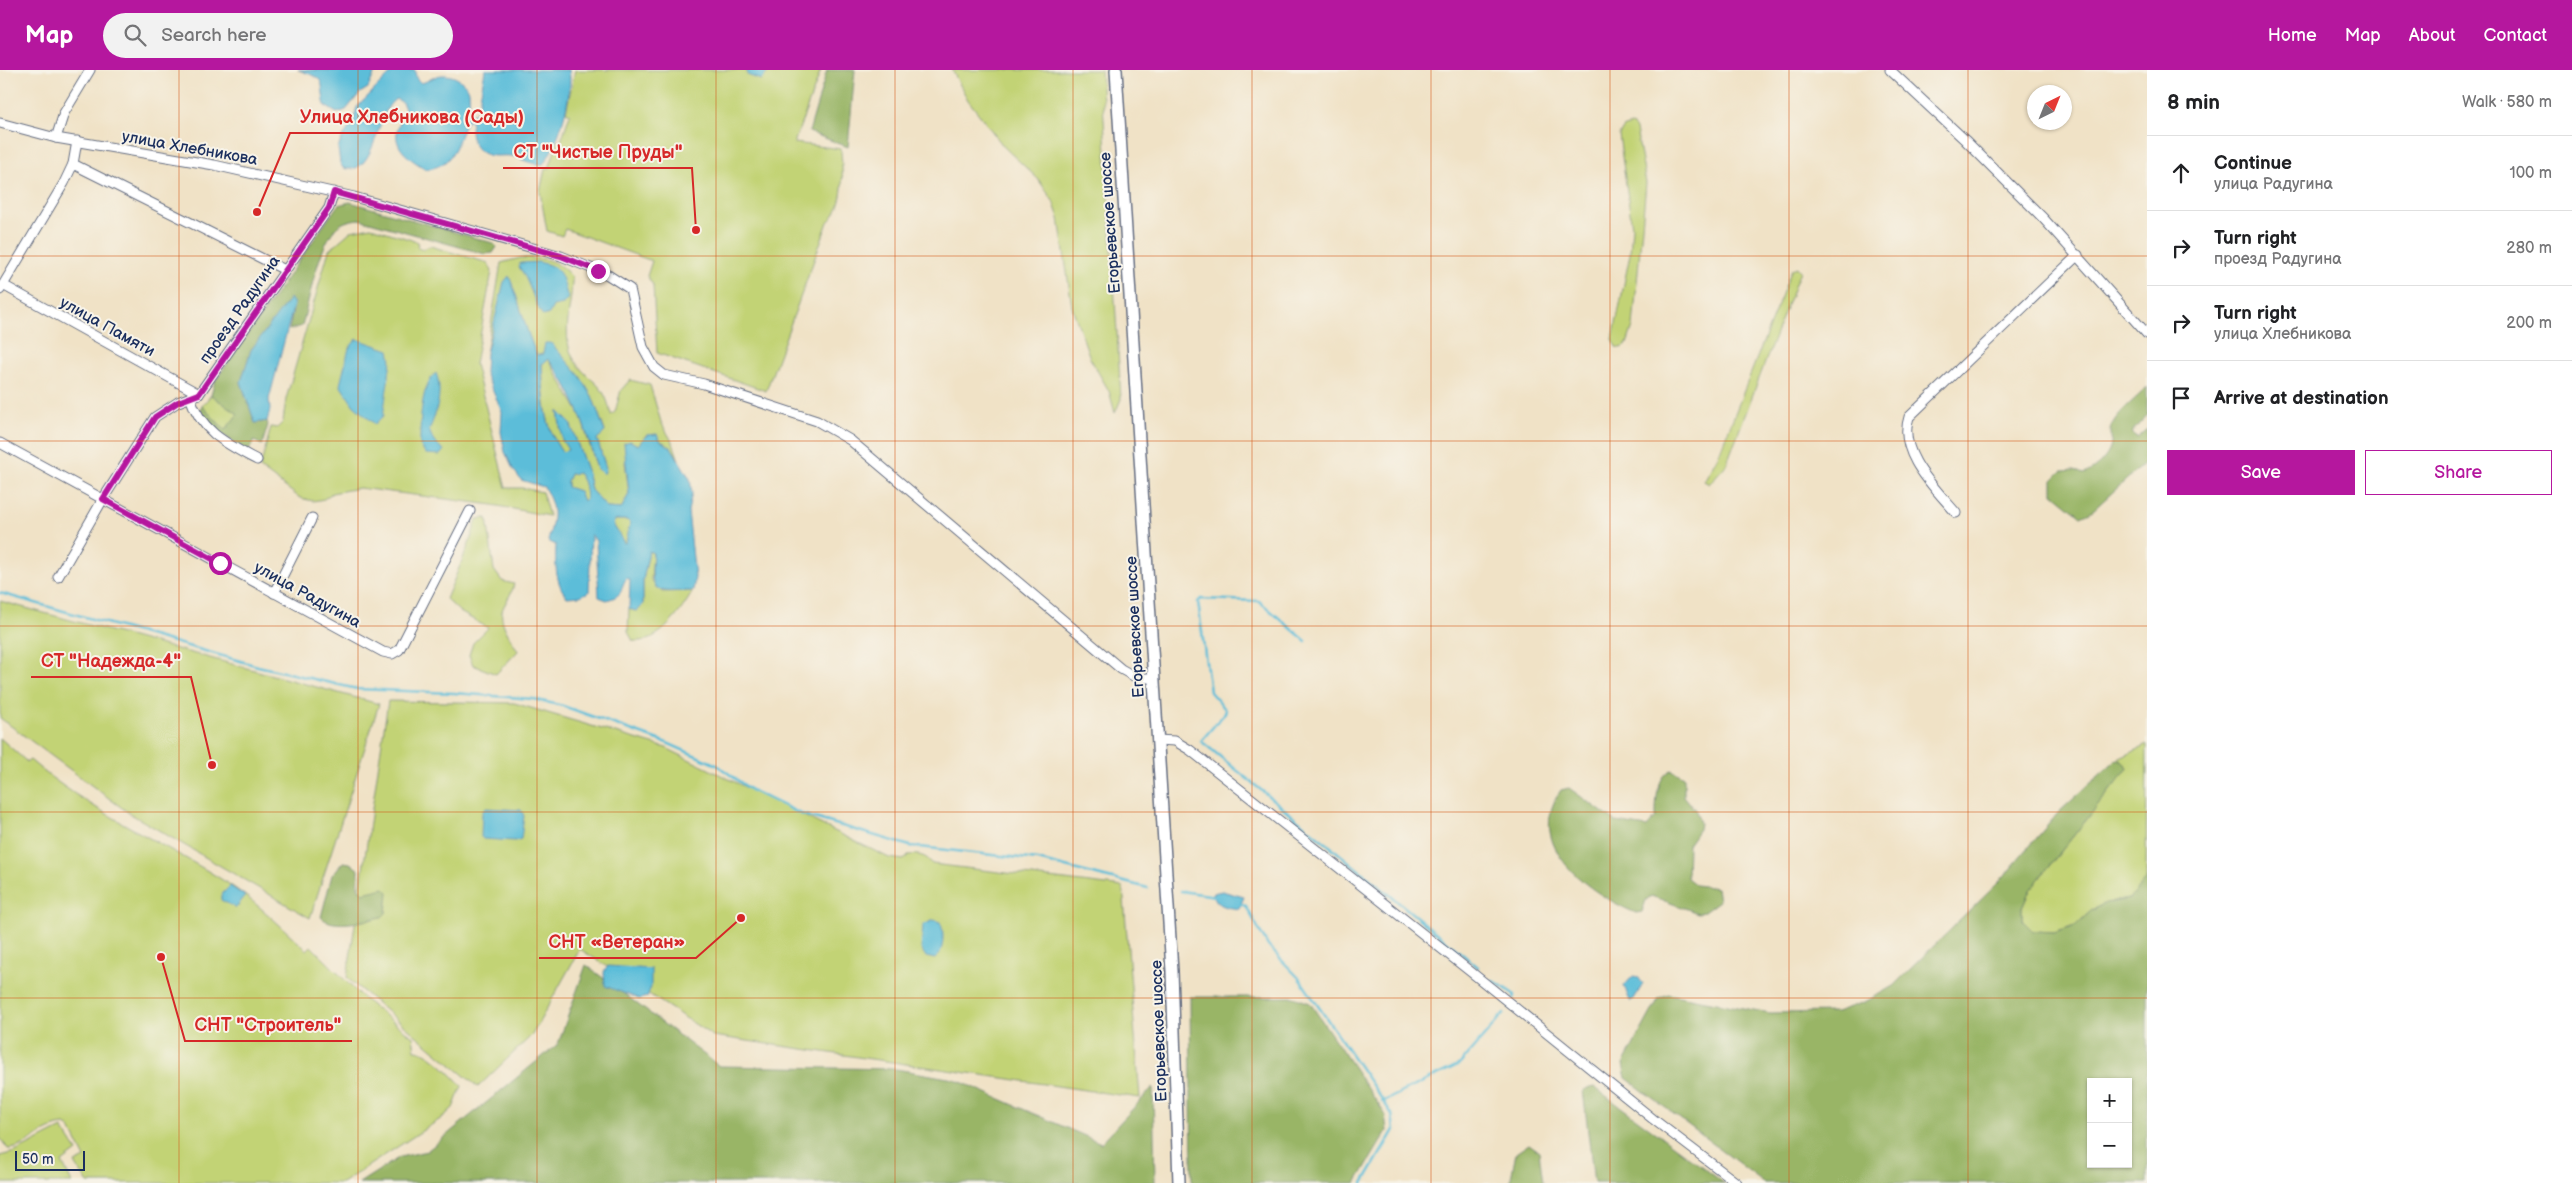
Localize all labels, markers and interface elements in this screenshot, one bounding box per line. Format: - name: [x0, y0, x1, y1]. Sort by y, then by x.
- search box: [103, 13, 453, 58]
- text: Map: [25, 21, 73, 50]
- icon: search: [121, 21, 149, 49]
- text: Search here: [161, 24, 267, 47]
- text: Home: [2268, 25, 2317, 46]
- text: Map: [2345, 25, 2381, 46]
- text: About: [2409, 25, 2456, 46]
- text: Contact: [2484, 25, 2547, 46]
- north arrow: [2027, 85, 2072, 130]
- text: 8 min: [2167, 90, 2220, 115]
- text: Walk · 580 m: [2462, 93, 2552, 112]
- callout: Улица Хлебникова (Сады): [290, 100, 534, 133]
- text: Улица Хлебникова (Сады): [300, 107, 524, 128]
- street label: улица Хлебникова: [120, 127, 260, 170]
- callout: СТ "Чистые Пруды": [503, 135, 692, 168]
- text: СТ "Чистые Пруды": [513, 142, 683, 163]
- street label: Егорьевское шоссе: [1096, 151, 1125, 294]
- text: Continue: [2214, 152, 2292, 175]
- icon: ahead: [2167, 159, 2195, 187]
- text: 100 m: [2509, 164, 2552, 183]
- text: улица Радугина: [2214, 175, 2333, 194]
- text: Turn right: [2214, 227, 2297, 250]
- icon: right: [2167, 234, 2195, 262]
- text: 280 m: [2506, 239, 2552, 258]
- text: проезд Радугина: [2214, 250, 2342, 269]
- street label: проезд Радугина: [196, 252, 285, 368]
- route end: [587, 260, 610, 283]
- street label: улица Памяти: [56, 293, 158, 361]
- text: Turn right: [2214, 302, 2297, 325]
- icon: right: [2167, 309, 2195, 337]
- text: 200 m: [2506, 314, 2552, 333]
- text: улица Хлебникова: [2214, 325, 2351, 344]
- icon: arrive: [2167, 384, 2195, 412]
- text: Arrive at destination: [2214, 387, 2389, 410]
- button: Save: [2167, 450, 2355, 495]
- button: Share: [2365, 450, 2552, 495]
- route start: [209, 552, 232, 575]
- street label: Егорьевское шоссе: [1122, 556, 1149, 698]
- street label: улица Радугина: [251, 558, 364, 633]
- callout: СТ "Надежда-4": [31, 644, 191, 677]
- text: СТ "Надежда-4": [41, 651, 181, 672]
- callout: СНТ «Ветеран»: [539, 925, 696, 958]
- text: СНТ «Ветеран»: [549, 932, 685, 953]
- street label: Егорьевское шоссе: [1148, 960, 1171, 1102]
- callout: СНТ "Строитель": [185, 1008, 352, 1041]
- text: СНТ "Строитель": [195, 1015, 341, 1036]
- map controls: [2087, 1078, 2132, 1168]
- button: +: [2087, 1078, 2132, 1123]
- button: −: [2087, 1123, 2132, 1168]
- scale bar: [15, 1148, 85, 1171]
- text: 50 m: [22, 1151, 54, 1168]

